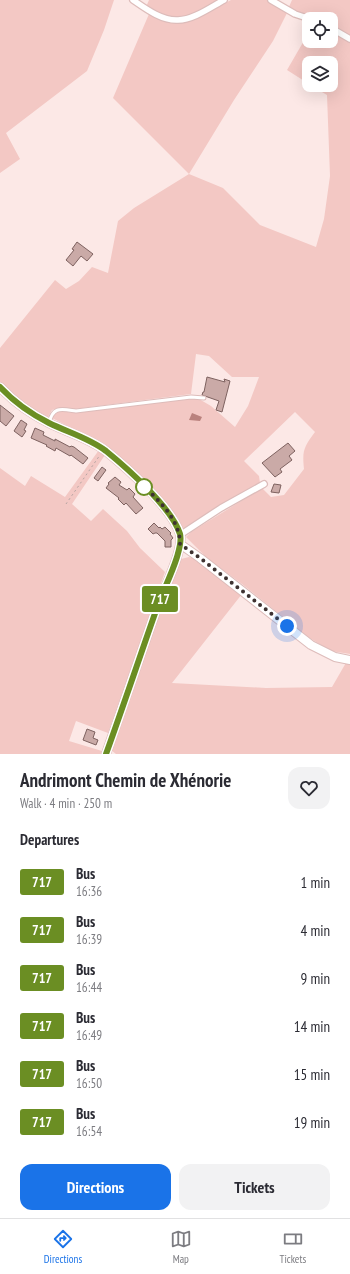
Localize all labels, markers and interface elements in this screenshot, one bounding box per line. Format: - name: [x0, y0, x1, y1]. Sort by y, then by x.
- map controls: [302, 12, 338, 92]
- button: locate: [302, 12, 338, 48]
- button: layers: [302, 56, 338, 92]
- unlabelled marker: [135, 478, 153, 496]
- line badge: 717: [137, 586, 183, 612]
- text: 717: [150, 590, 170, 608]
- your location: [277, 616, 297, 636]
- button: heart: [288, 767, 330, 809]
- text: Andrimont Chemin de Xhénorie: [20, 768, 231, 792]
- text: Walk · 4 min · 250 m: [20, 795, 112, 812]
- text: Departures: [20, 830, 79, 849]
- text: Bus: [76, 864, 95, 883]
- text: 717: [32, 873, 52, 891]
- text: 1 min: [300, 873, 330, 892]
- text: 16:36: [76, 883, 102, 900]
- text: Bus: [76, 912, 95, 931]
- text: 717: [32, 921, 52, 939]
- text: 4 min: [300, 921, 330, 940]
- text: 16:39: [76, 931, 102, 948]
- text: Bus: [76, 960, 95, 979]
- text: 717: [32, 969, 52, 987]
- text: 9 min: [300, 969, 330, 988]
- text: 16:44: [76, 979, 102, 996]
- text: Bus: [76, 1008, 95, 1027]
- text: 717: [32, 1017, 52, 1035]
- text: 14 min: [294, 1017, 330, 1036]
- text: 16:49: [76, 1027, 102, 1044]
- text: Bus: [76, 1056, 95, 1075]
- text: 717: [32, 1065, 52, 1083]
- text: 15 min: [294, 1065, 330, 1084]
- text: 16:50: [76, 1075, 102, 1092]
- text: Bus: [76, 1104, 95, 1123]
- text: 717: [32, 1113, 52, 1131]
- text: 19 min: [294, 1113, 330, 1132]
- text: 16:54: [76, 1123, 102, 1140]
- button: Directions: [20, 1164, 171, 1210]
- button: Tickets: [179, 1164, 330, 1210]
- tab: Directions: [44, 1228, 82, 1266]
- tab: Map: [170, 1228, 192, 1266]
- tab: Tickets: [279, 1228, 306, 1266]

